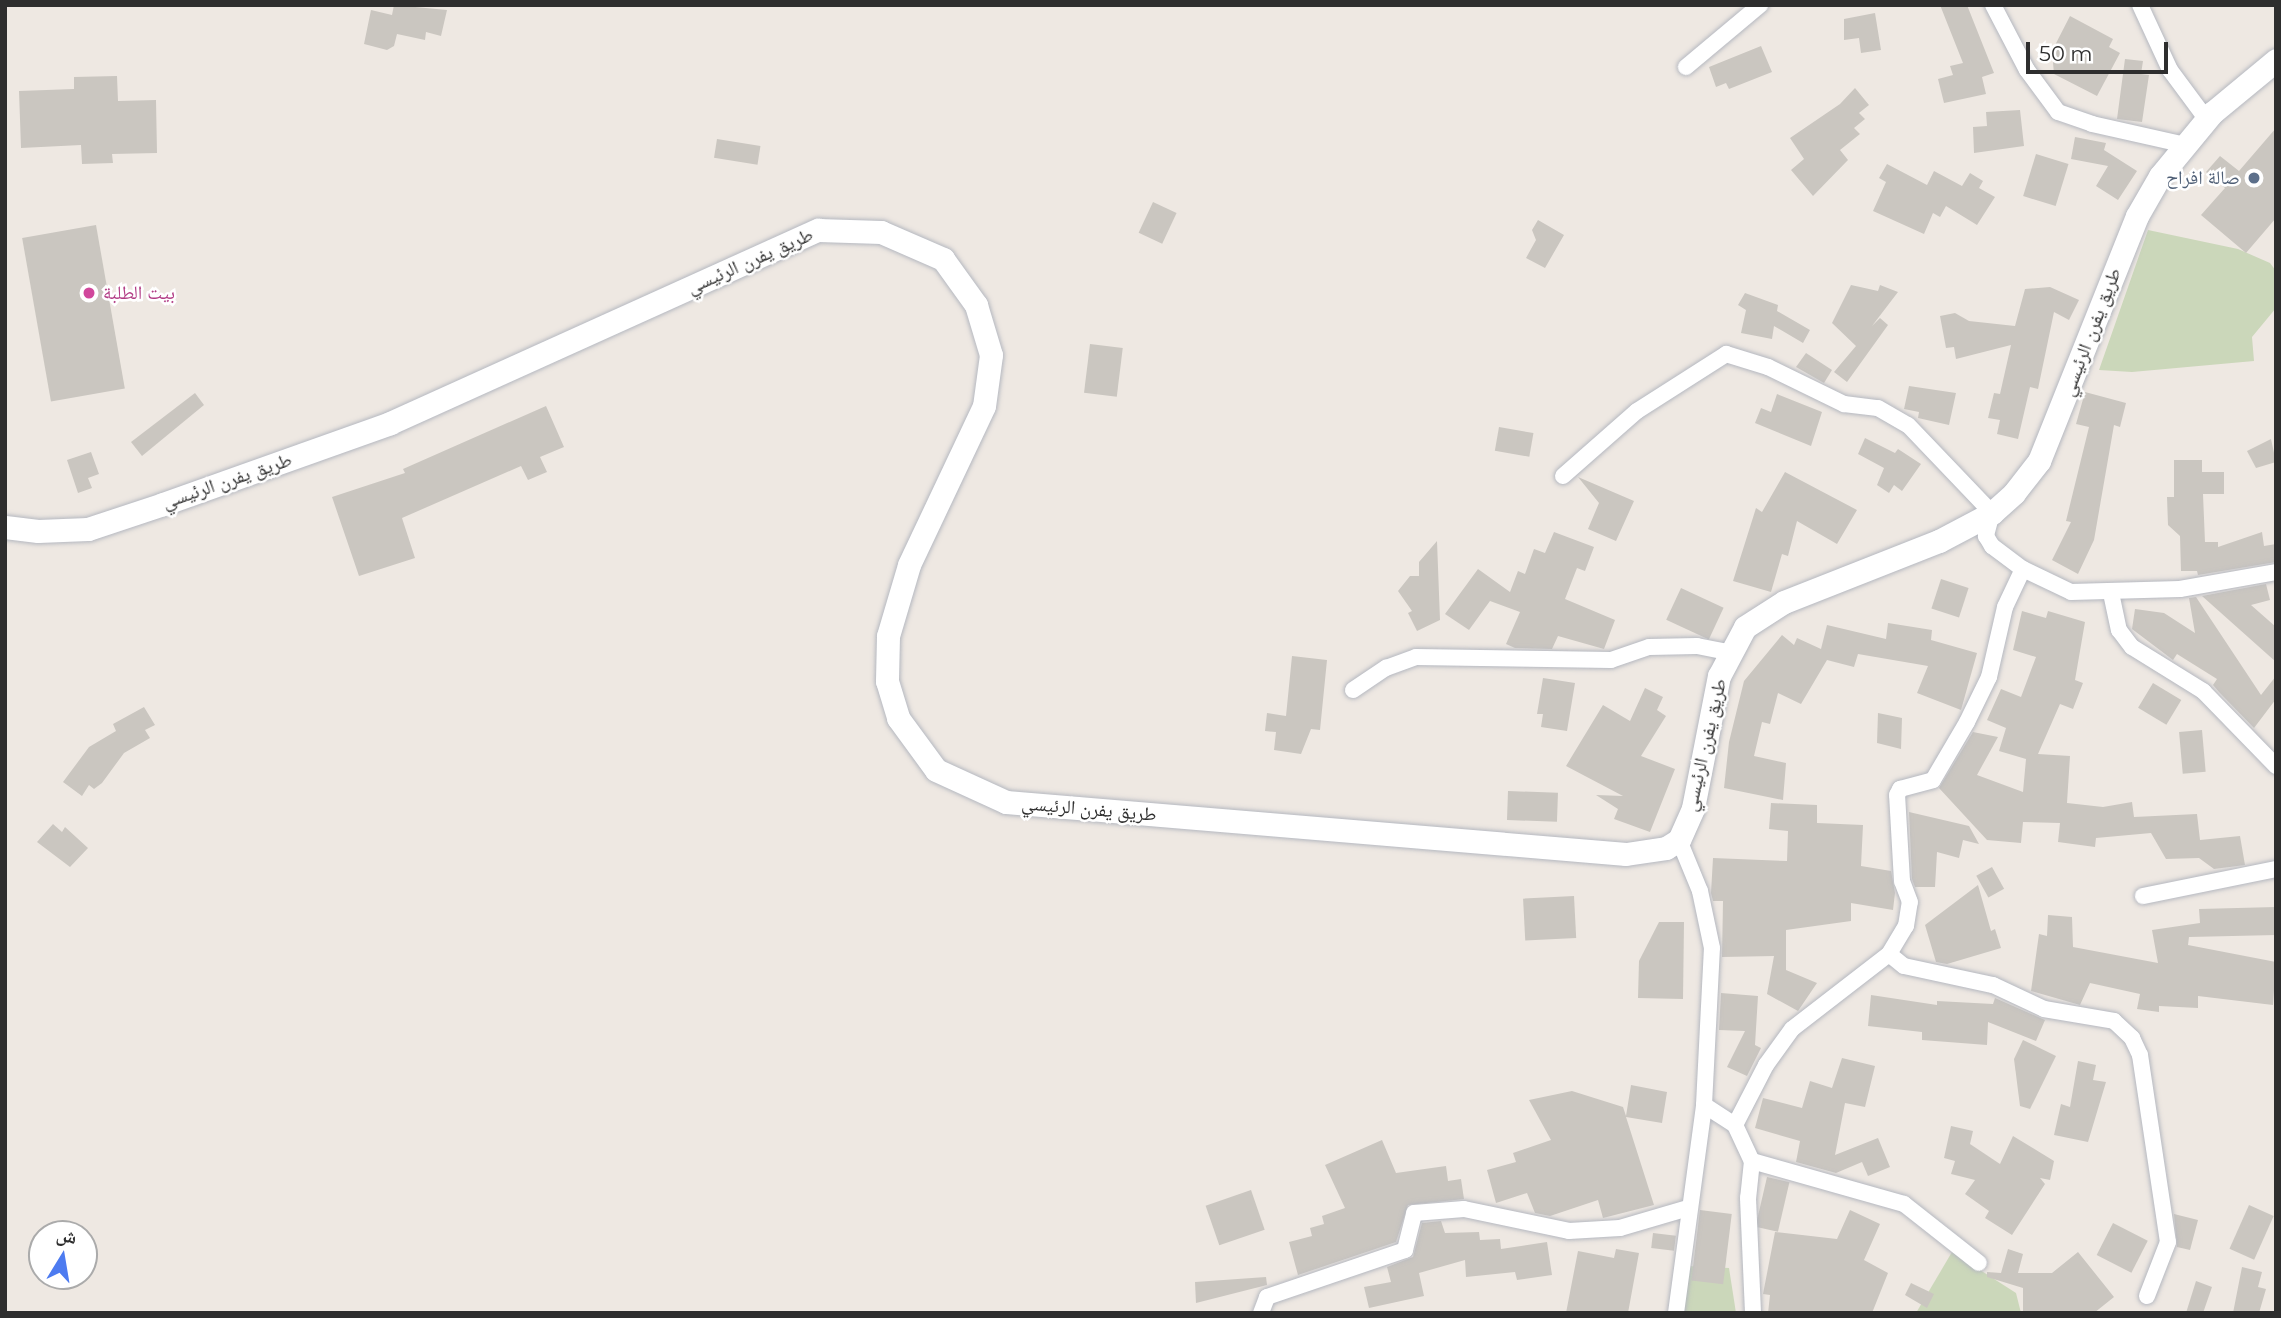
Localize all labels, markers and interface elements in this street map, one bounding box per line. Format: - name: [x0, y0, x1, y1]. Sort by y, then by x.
- scale bar: [2029, 28, 2171, 72]
- text: 50 m: [2039, 41, 2093, 66]
- place label: صالة افراح: [2166, 167, 2240, 189]
- marker: صالة افراح: [2246, 170, 2262, 186]
- street label: طريق يفرن الرئيسي: [683, 223, 817, 299]
- street label: طريق يفرن الرئيسي: [2056, 265, 2126, 399]
- place label: بيت الطلبة: [103, 282, 175, 304]
- marker: بيت الطلبة: [81, 285, 97, 301]
- street label: طريق يفرن الرئيسي: [159, 448, 295, 514]
- street label: طريق يفرن الرئيسي: [1679, 676, 1731, 814]
- street label: طريق يفرن الرئيسي: [1021, 792, 1157, 826]
- north arrow: [28, 1220, 98, 1290]
- text: ش: [55, 1223, 79, 1249]

